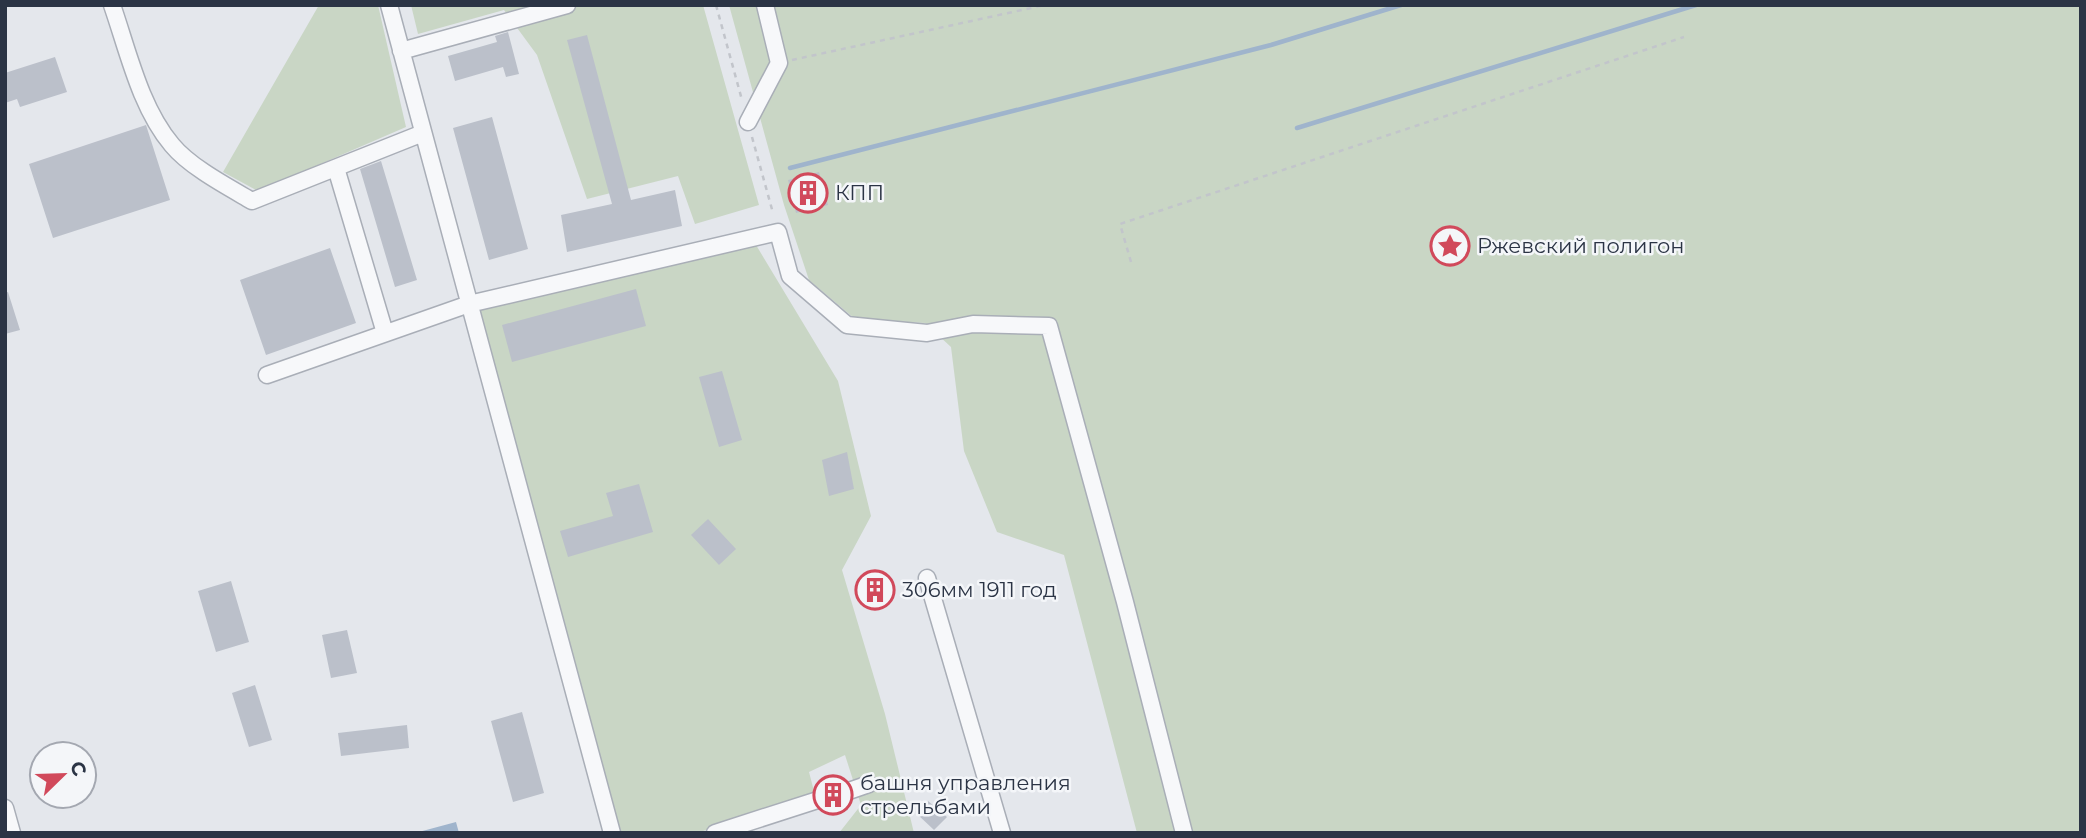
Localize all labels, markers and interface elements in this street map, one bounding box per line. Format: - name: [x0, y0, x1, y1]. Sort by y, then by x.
- building icon: КПП: [787, 172, 829, 214]
- place label: КПП: [835, 180, 884, 205]
- place icon: Ржевский полигон: [1429, 225, 1471, 267]
- place label: Ржевский полигон: [1477, 233, 1685, 258]
- building icon: 306мм 1911 год: [854, 569, 896, 611]
- place label: 306мм 1911 год: [902, 577, 1057, 602]
- north arrow: [28, 740, 98, 810]
- text: С: [65, 758, 92, 780]
- place label: башня управления стрельбами: [860, 770, 1071, 819]
- building icon: башня управления стрельбами: [812, 774, 854, 816]

